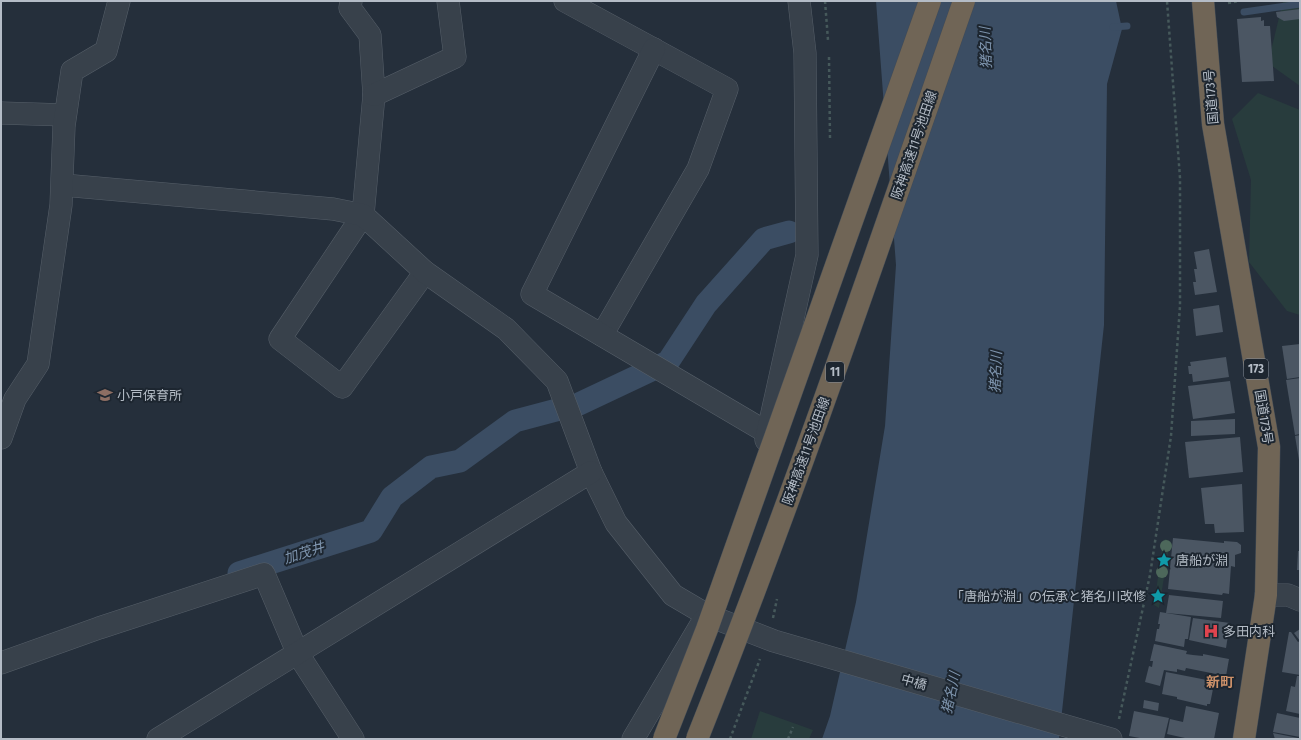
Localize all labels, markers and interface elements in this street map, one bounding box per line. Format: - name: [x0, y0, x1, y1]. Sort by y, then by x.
- water label: 猪名川: [977, 25, 995, 69]
- street label: 国道173号: [1201, 69, 1221, 125]
- street label: 阪神高速11号池田線: [888, 89, 940, 201]
- water label: 猪名川: [987, 349, 1005, 393]
- road number: 173: [1244, 359, 1268, 379]
- road number: 11: [826, 362, 844, 382]
- school or university icon: 小戸保育所: [96, 386, 114, 404]
- place label: 小戸保育所: [117, 388, 182, 403]
- street label: 国道173号: [1252, 389, 1276, 445]
- street label: 阪神高速11号池田線: [779, 395, 833, 507]
- water label: 加茂井: [281, 538, 329, 568]
- place icon: 唐船が淵: [1155, 551, 1173, 569]
- place label: 唐船が淵: [1176, 553, 1228, 568]
- place icon: 「唐船が淵」の伝承と猪名川改修: [1149, 587, 1167, 605]
- place label: 「唐船が淵」の伝承と猪名川改修: [951, 589, 1146, 604]
- hospital icon: 多田内科: [1202, 622, 1220, 640]
- place label: 多田内科: [1223, 624, 1275, 639]
- water label: 猪名川: [938, 669, 964, 715]
- street label: 中橋: [899, 671, 929, 693]
- district label: 新町: [1206, 674, 1234, 691]

